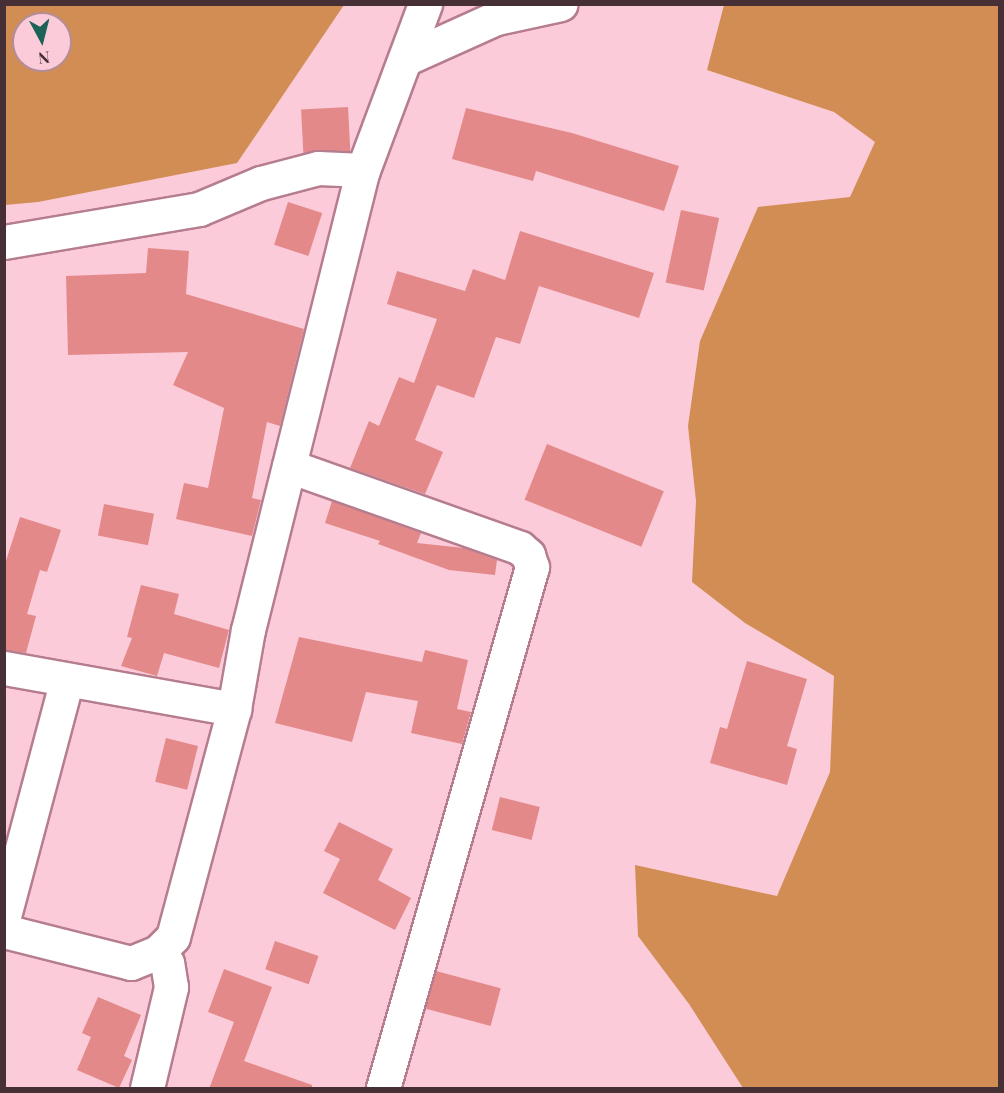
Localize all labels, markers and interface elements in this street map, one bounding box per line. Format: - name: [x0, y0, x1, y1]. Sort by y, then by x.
- north arrow: [12, 12, 72, 72]
- text: N: [37, 47, 51, 70]

